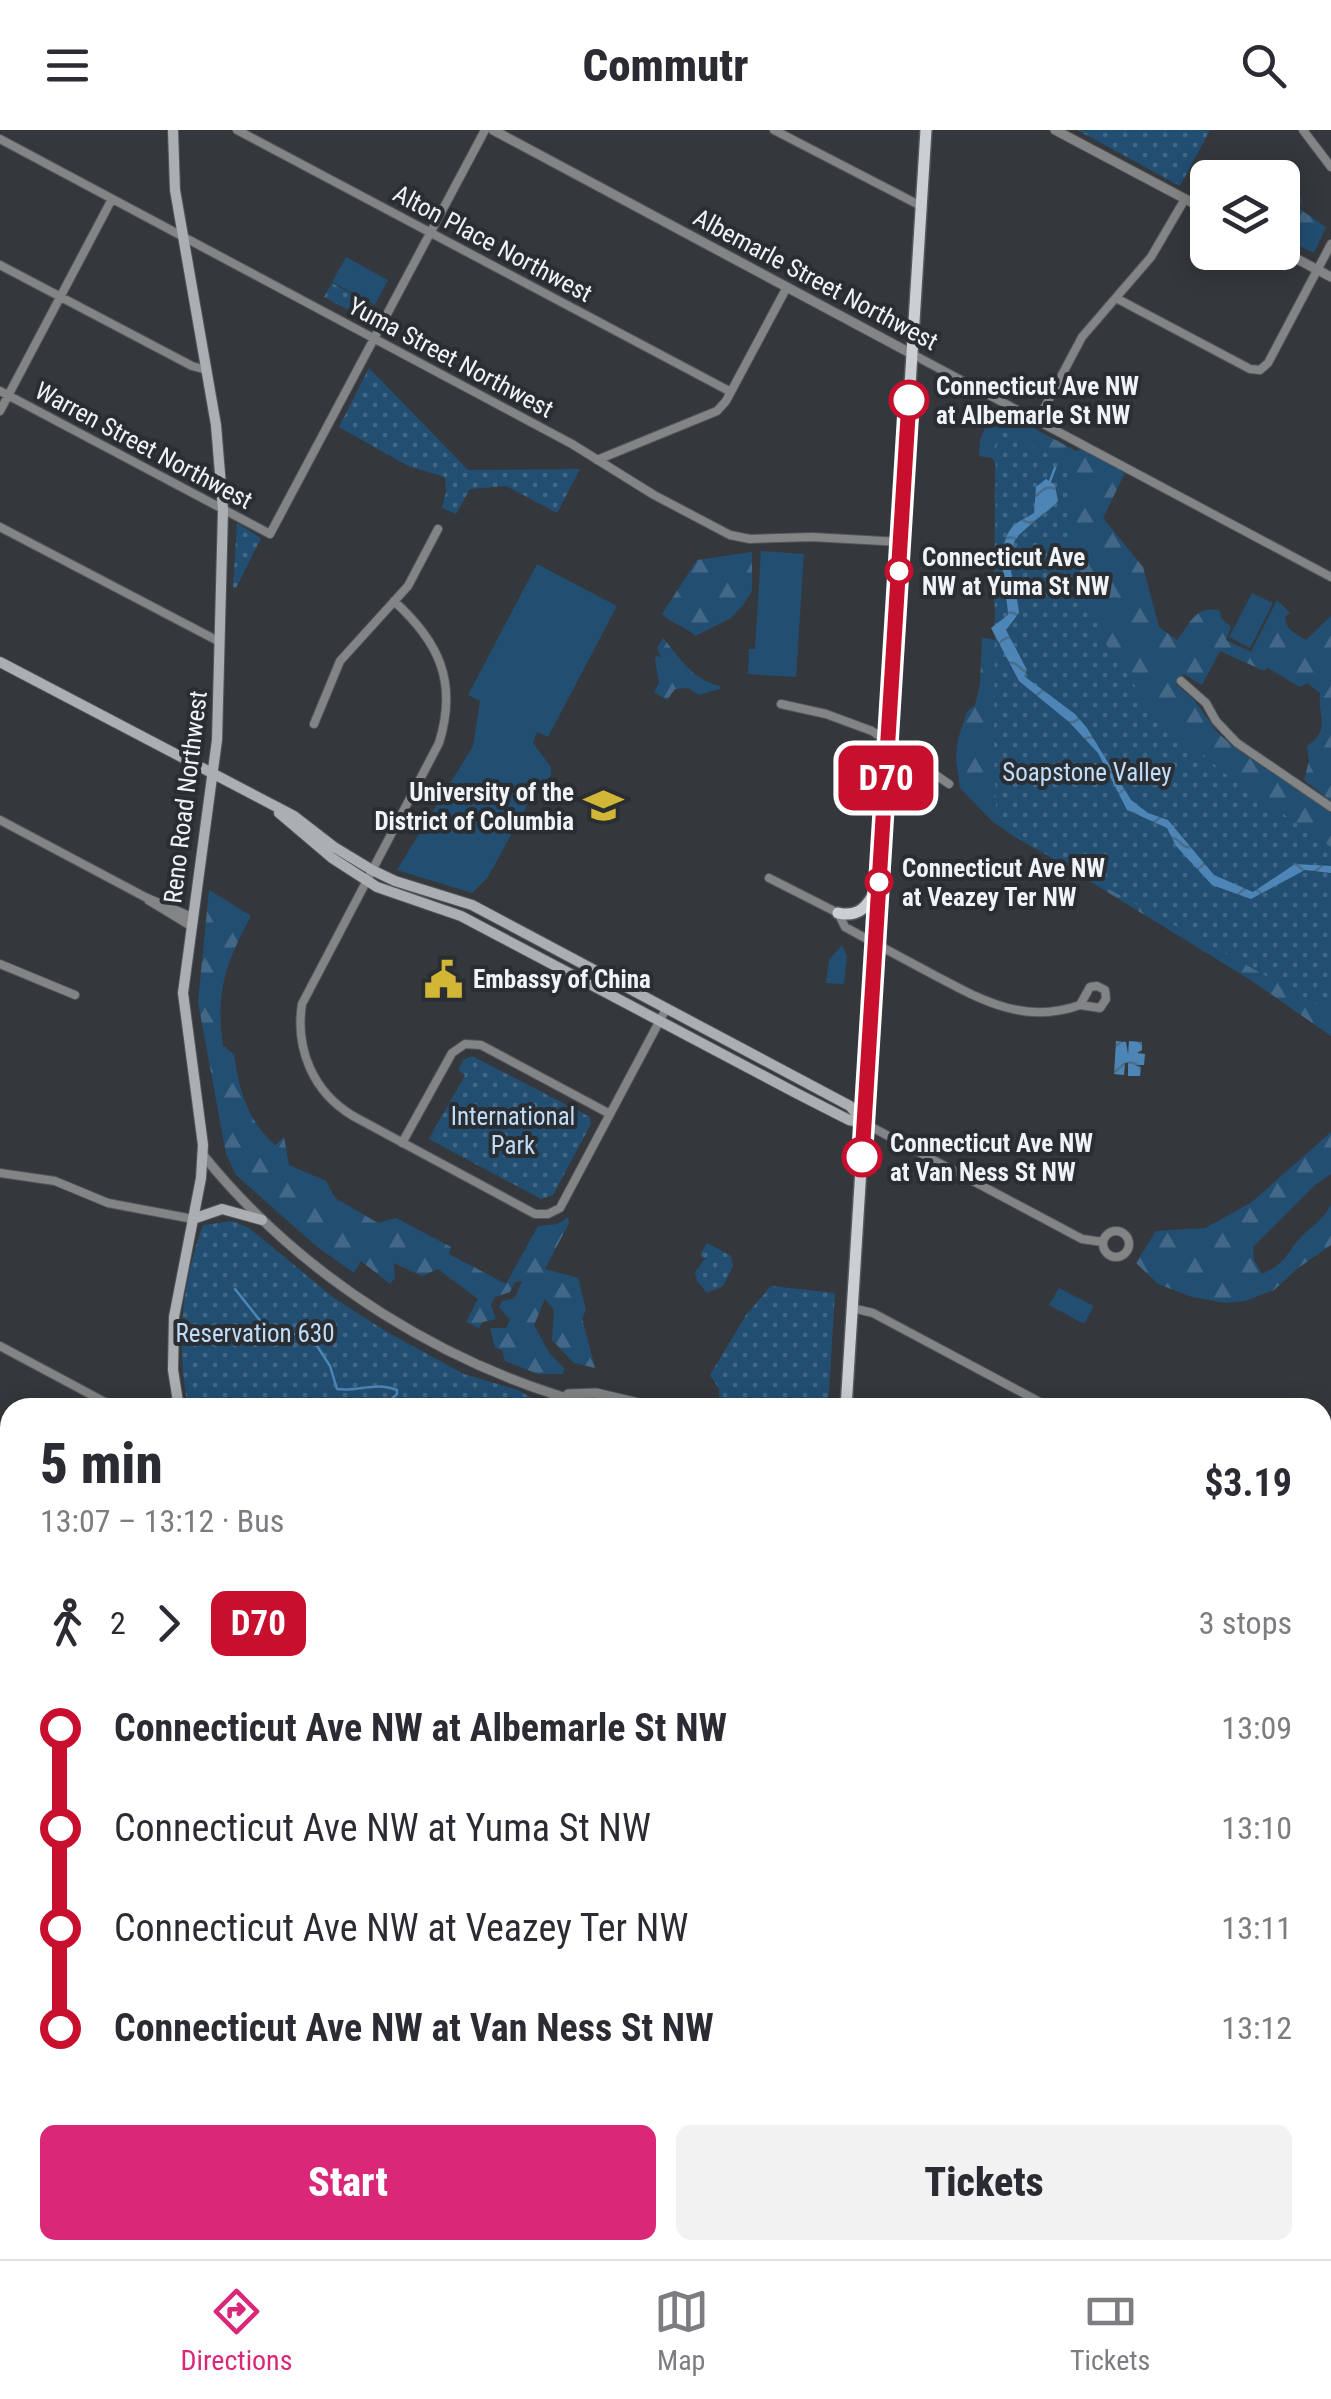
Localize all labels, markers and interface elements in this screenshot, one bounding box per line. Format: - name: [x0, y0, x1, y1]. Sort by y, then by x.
- icon: menu: [40, 38, 95, 93]
- icon: search: [1236, 38, 1291, 93]
- text: Commutr: [583, 39, 748, 92]
- map controls: [1190, 160, 1300, 270]
- button: layers: [1190, 160, 1300, 270]
- street label: Alton Place Northwest: [388, 179, 597, 308]
- street label: Albemarle Street Northwest: [689, 203, 943, 356]
- street label: Yuma Street Northwest: [343, 291, 558, 424]
- place label: Connecticut Ave NW at Albemarle St NW: [936, 372, 1139, 430]
- street label: Warren Street Northwest: [30, 376, 257, 515]
- marker: Connecticut Ave NW at Albemarle St NW: [890, 381, 928, 419]
- place label: Connecticut Ave NW at Yuma St NW: [922, 543, 1110, 601]
- marker: Connecticut Ave NW at Yuma St NW: [886, 558, 912, 584]
- street label: Reno Road Northwest: [158, 689, 213, 905]
- line badge: D70: [828, 746, 944, 810]
- text: D70: [858, 758, 914, 799]
- park label: Soapstone Valley: [1002, 758, 1172, 787]
- place label: University of the District of Columbia: [374, 778, 574, 836]
- school or university icon: University of the District of Columbia: [583, 785, 625, 827]
- place label: Connecticut Ave NW at Veazey Ter NW: [902, 854, 1105, 912]
- marker: Connecticut Ave NW at Veazey Ter NW: [866, 869, 892, 895]
- public building icon: Embassy of China: [422, 958, 464, 1000]
- place label: Embassy of China: [473, 965, 651, 994]
- park label: International Park: [451, 1102, 575, 1160]
- place label: Connecticut Ave NW at Van Ness St NW: [890, 1129, 1093, 1187]
- marker: Connecticut Ave NW at Van Ness St NW: [843, 1138, 881, 1176]
- park label: Reservation 630: [176, 1319, 334, 1348]
- text: 5 min: [40, 1432, 163, 1496]
- text: $3.19: [1204, 1461, 1292, 1505]
- text: 13:07 – 13:12 · Bus: [40, 1502, 284, 1540]
- icon: walk: [40, 1596, 95, 1651]
- icon: forward: [141, 1596, 196, 1651]
- text: D70: [231, 1603, 286, 1644]
- text: 2: [110, 1604, 126, 1642]
- text: 3 stops: [1199, 1604, 1292, 1642]
- text: Connecticut Ave NW at Albemarle St NW: [114, 1706, 727, 1750]
- text: 13:09: [1221, 1709, 1292, 1747]
- text: Connecticut Ave NW at Yuma St NW: [114, 1806, 651, 1850]
- text: 13:10: [1221, 1809, 1292, 1847]
- text: Connecticut Ave NW at Veazey Ter NW: [114, 1906, 688, 1950]
- text: 13:11: [1221, 1909, 1292, 1947]
- text: Connecticut Ave NW at Van Ness St NW: [114, 2006, 714, 2050]
- text: 13:12: [1221, 2009, 1292, 2047]
- button: Start: [40, 2125, 656, 2240]
- button: Tickets: [676, 2125, 1292, 2240]
- tab: Directions: [181, 2284, 292, 2377]
- tab: Map: [654, 2284, 709, 2377]
- tab: Tickets: [1070, 2284, 1150, 2377]

